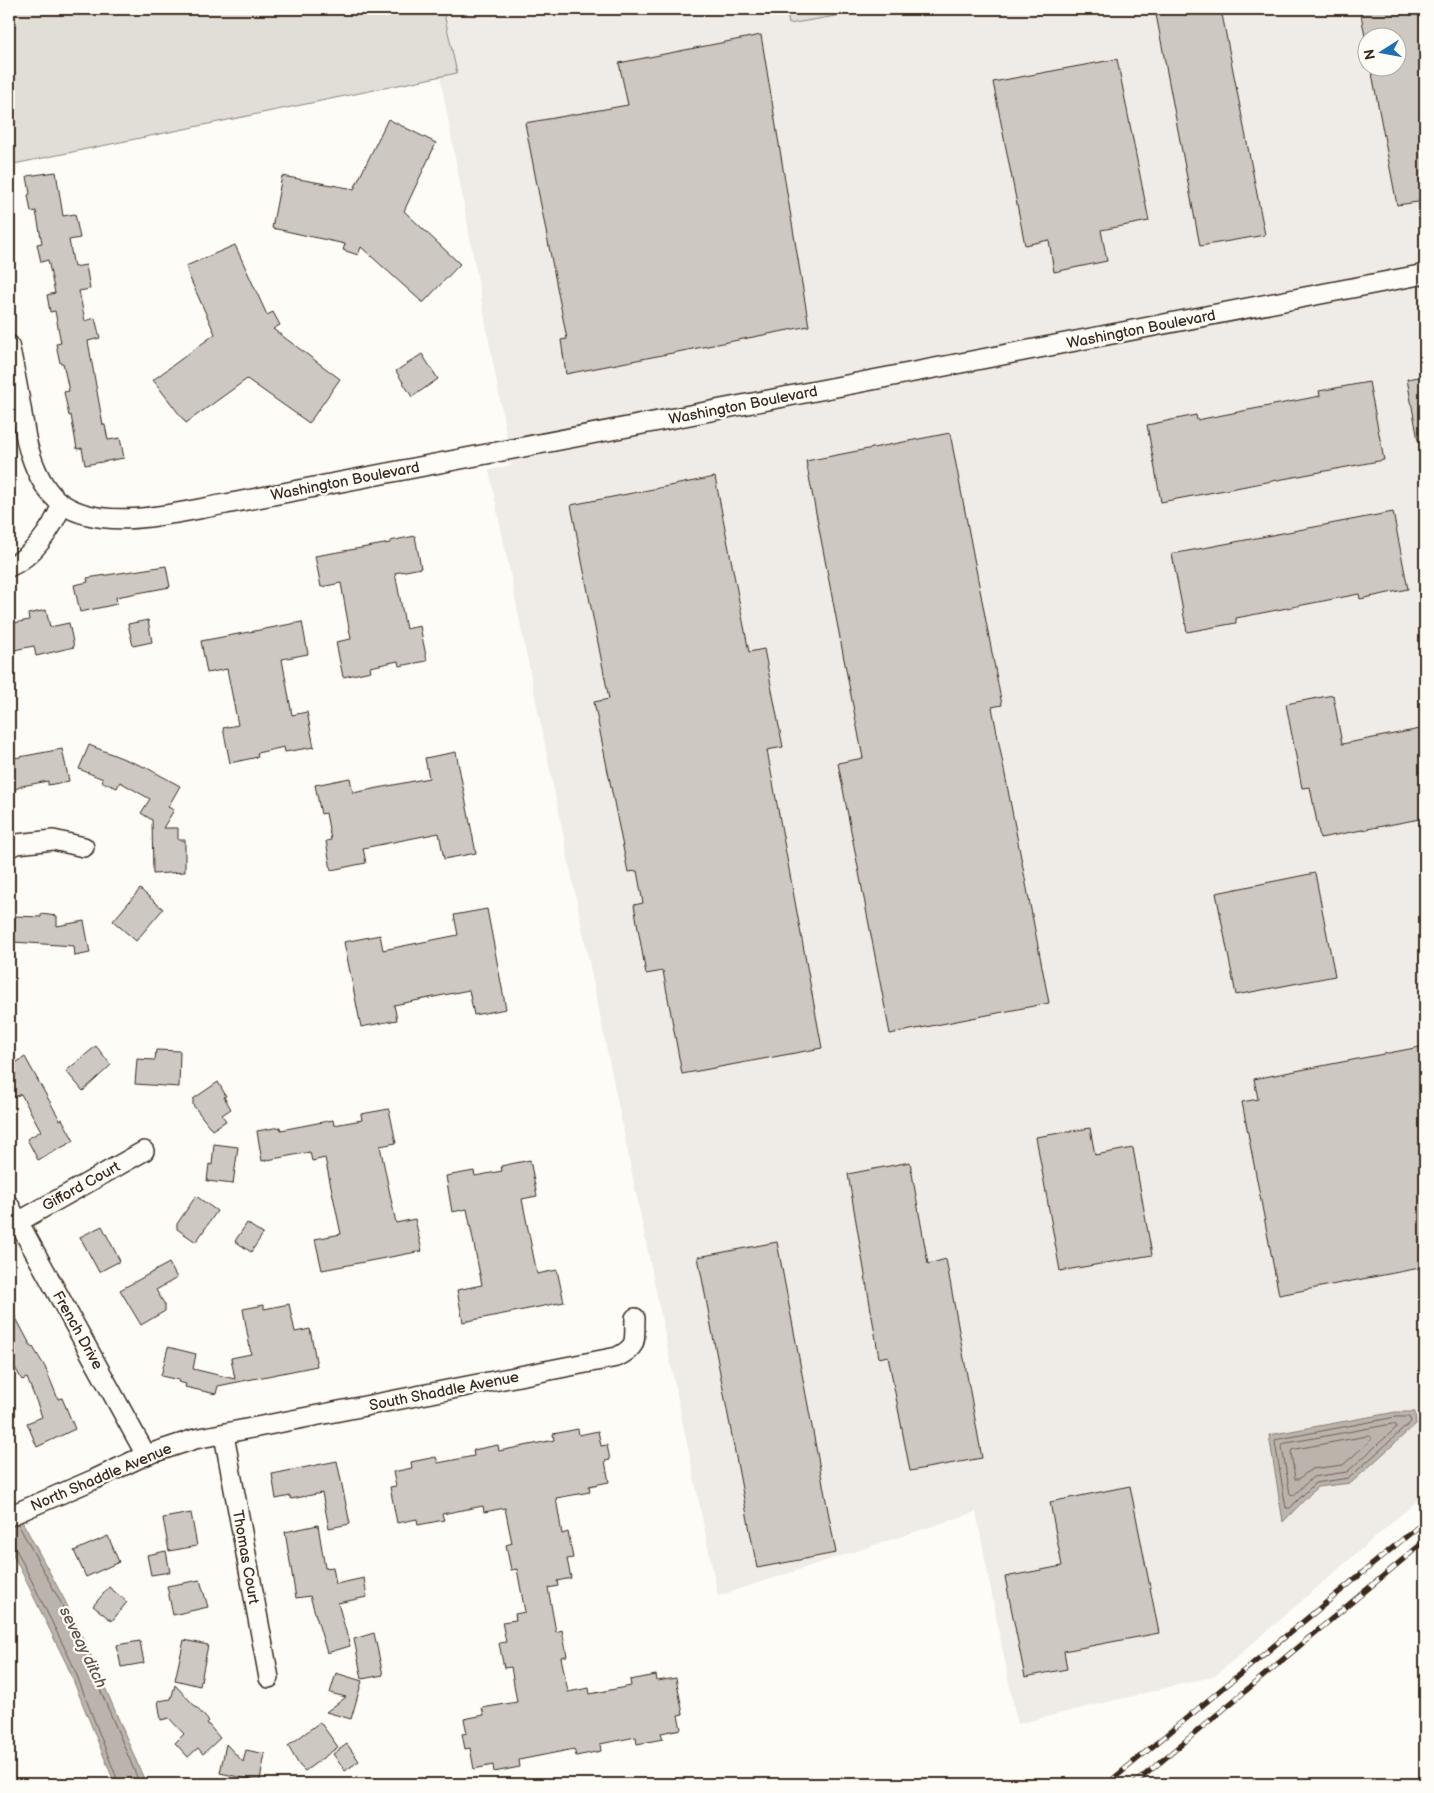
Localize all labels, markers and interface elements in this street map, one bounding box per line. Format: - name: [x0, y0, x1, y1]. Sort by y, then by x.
- north arrow: [1356, 28, 1406, 78]
- text: N: [1360, 48, 1379, 61]
- street label: Washington Boulevard: [1065, 306, 1217, 353]
- street label: Washington Boulevard: [667, 382, 819, 429]
- street label: Washington Boulevard: [269, 458, 421, 505]
- street label: Gifford Court: [39, 1157, 124, 1216]
- street label: French Drive: [48, 1288, 107, 1373]
- street label: South Shaddle Avenue: [368, 1368, 521, 1415]
- street label: North Shaddle Avenue: [28, 1439, 175, 1516]
- street label: Thomas Court: [228, 1508, 263, 1606]
- water label: seveay ditch: [55, 1604, 111, 1692]

